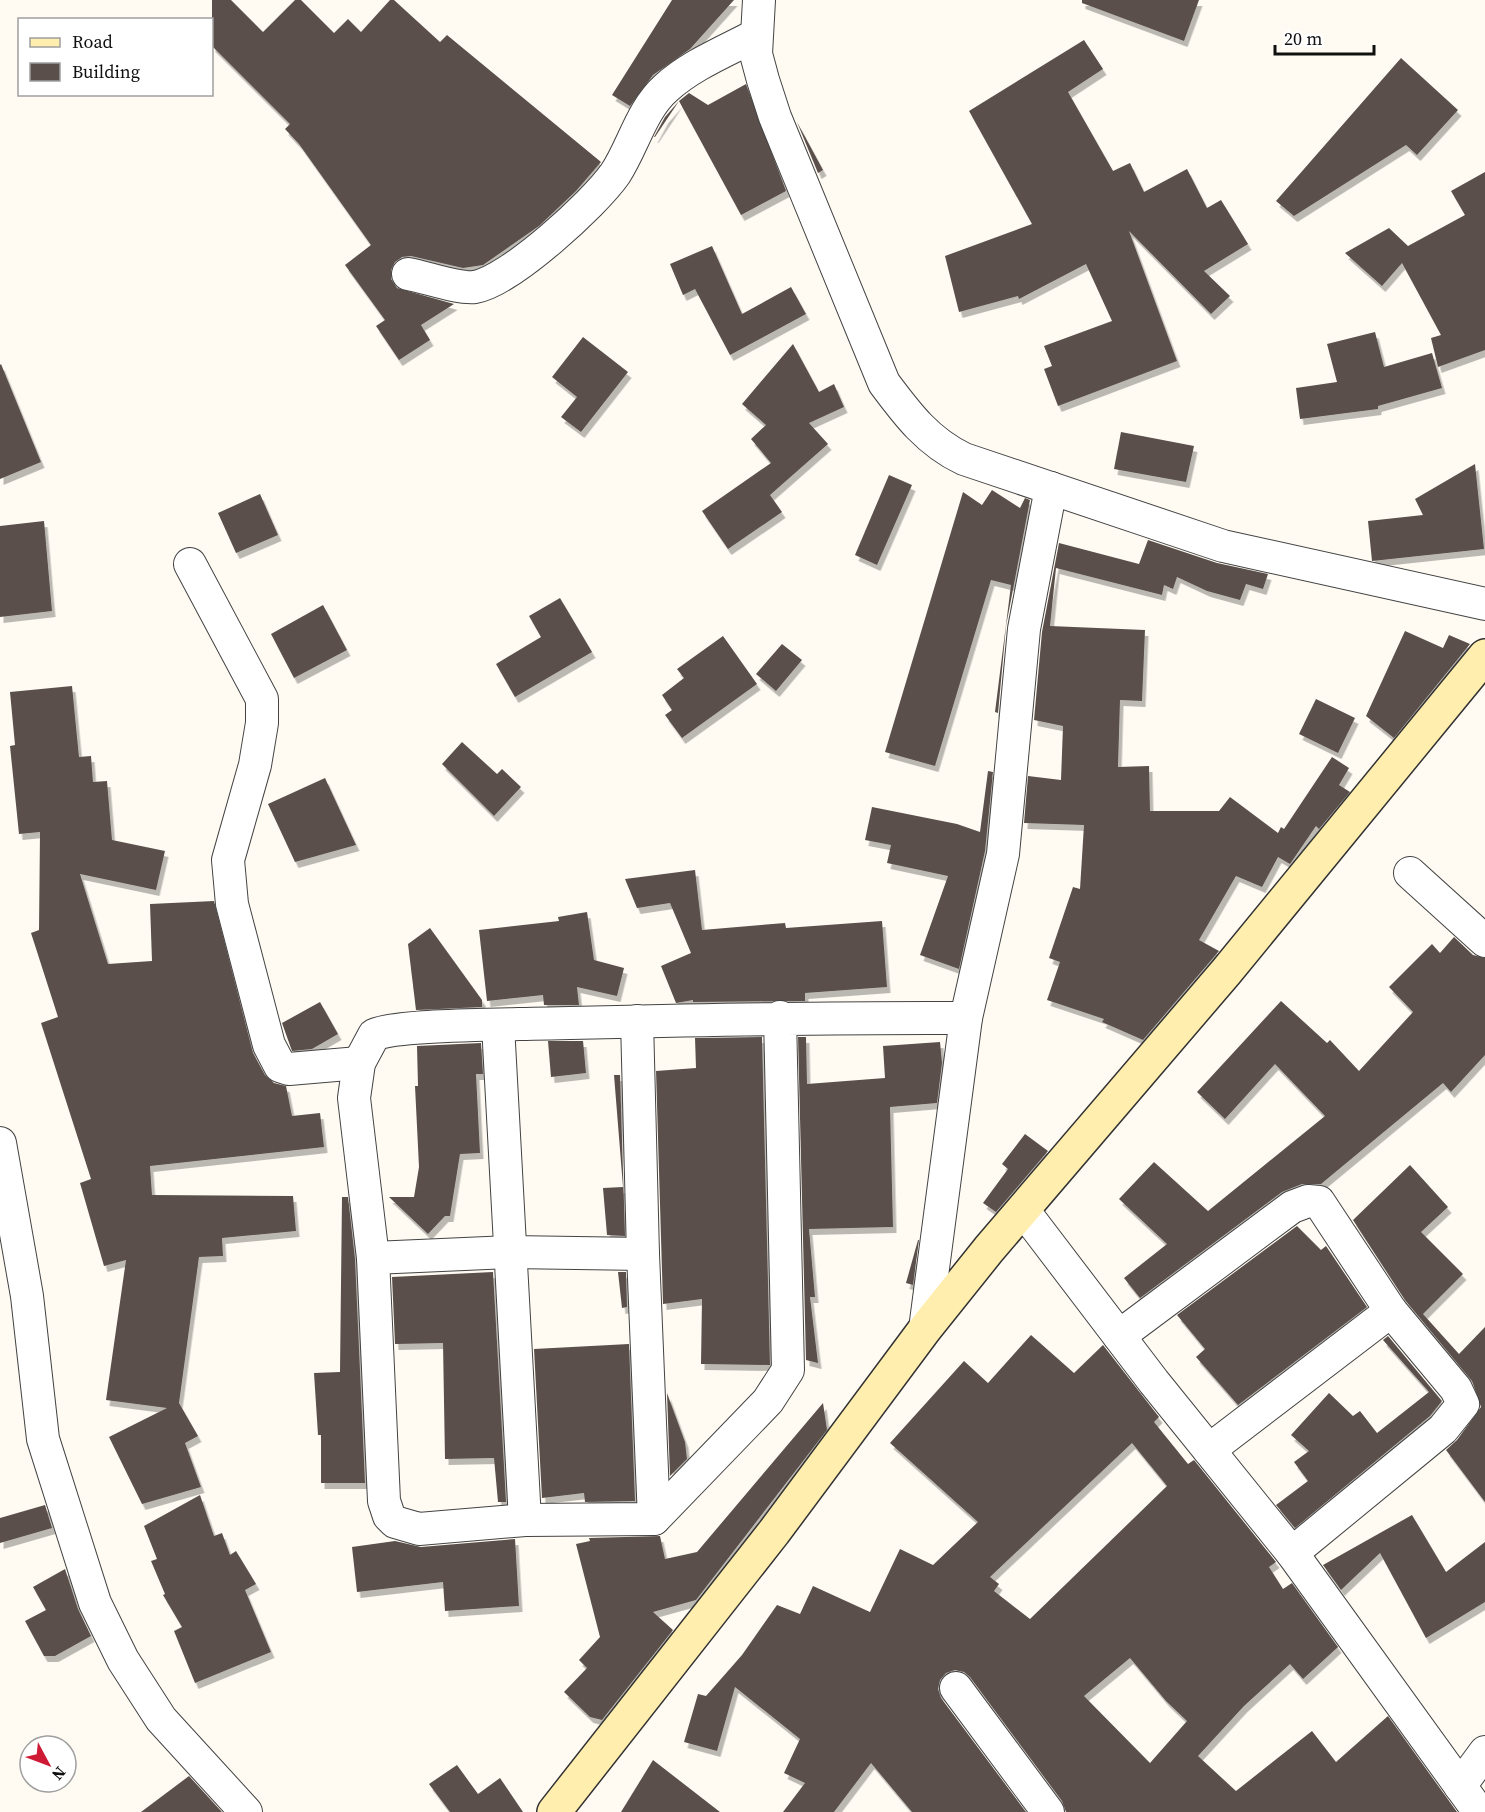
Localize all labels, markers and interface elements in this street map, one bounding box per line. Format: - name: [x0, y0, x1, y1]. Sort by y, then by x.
- legend: [18, 18, 213, 96]
- scale bar: [1275, 18, 1374, 56]
- text: 20 m: [1284, 26, 1322, 51]
- text: Road: [72, 29, 113, 54]
- text: Building: [72, 59, 140, 84]
- north arrow: [18, 1734, 78, 1794]
- text: N: [47, 1762, 71, 1786]

